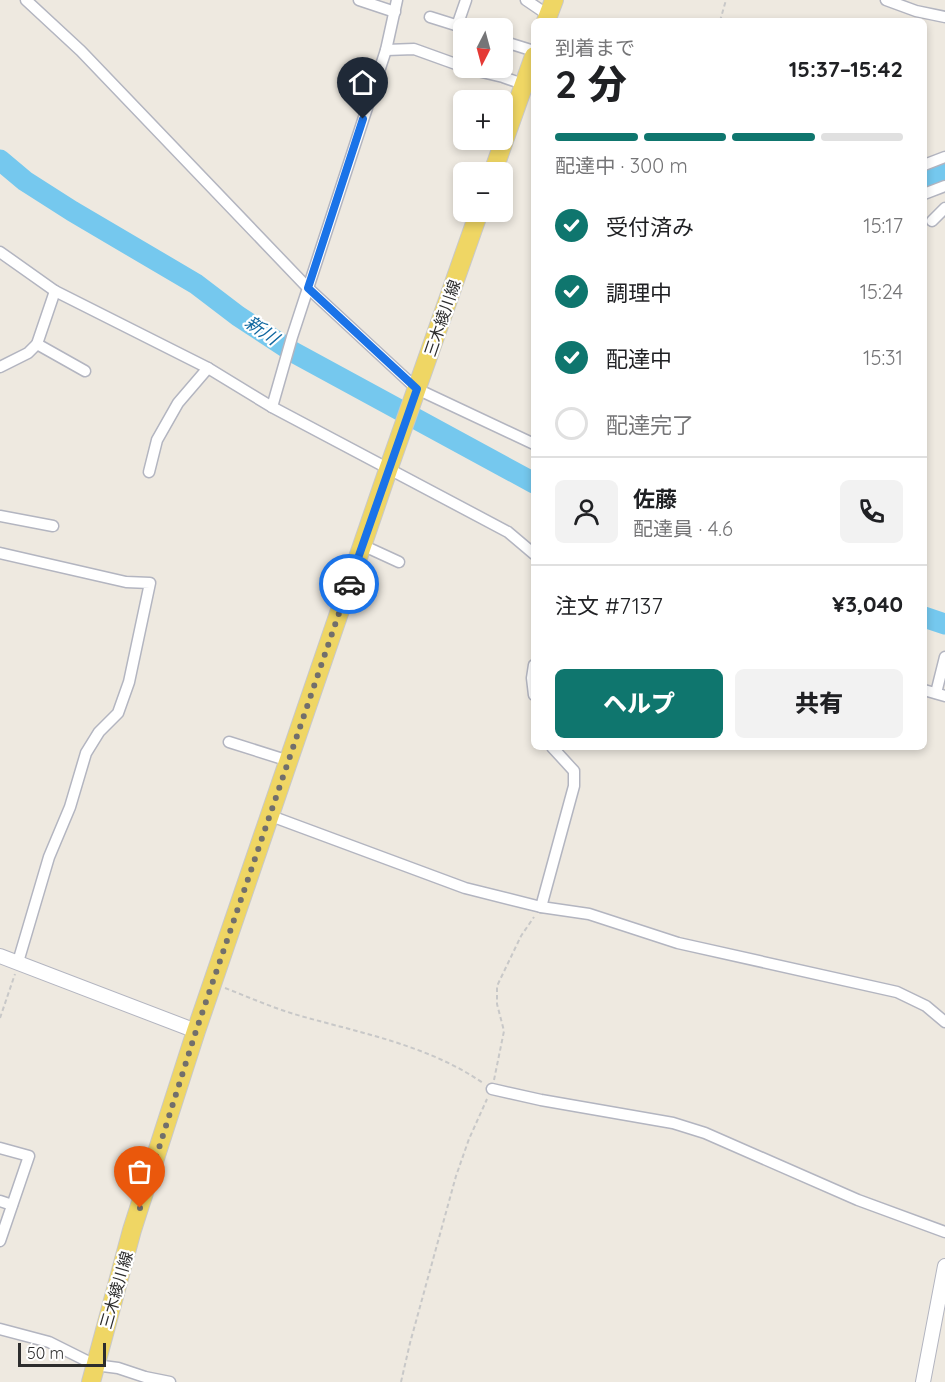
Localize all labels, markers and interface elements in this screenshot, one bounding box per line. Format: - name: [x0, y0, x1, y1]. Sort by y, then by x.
- north arrow: [453, 18, 513, 78]
- map controls: [453, 18, 513, 222]
- text: 到着まで: [555, 35, 635, 60]
- text: 15:37–15:42: [789, 55, 903, 83]
- pin: [337, 57, 388, 119]
- text: 2 分: [555, 59, 627, 108]
- icon: home: [346, 66, 379, 99]
- button: +: [453, 90, 513, 150]
- text: 配達中 · 300 m: [555, 153, 688, 178]
- button: −: [453, 162, 513, 222]
- icon: check: [555, 209, 588, 242]
- text: 受付済み: [606, 213, 694, 241]
- text: 15:17: [863, 213, 903, 238]
- icon: check: [555, 275, 588, 308]
- street label: 三木綾川線: [420, 277, 464, 359]
- text: 調理中: [606, 279, 672, 307]
- text: 15:24: [860, 279, 903, 304]
- water label: 新川: [241, 310, 285, 351]
- icon: check: [555, 341, 588, 374]
- text: 配達中: [606, 345, 672, 373]
- text: 15:31: [863, 345, 903, 370]
- text: 配達完了: [606, 411, 694, 439]
- button: person: [555, 480, 618, 543]
- button: phone: [840, 480, 903, 543]
- text: 佐藤: [633, 485, 677, 513]
- text: 配達員 · 4.6: [633, 516, 733, 541]
- courier: [319, 554, 379, 614]
- icon: car: [333, 568, 366, 601]
- text: ¥3,040: [832, 590, 903, 618]
- text: 注文 #7137: [555, 592, 663, 620]
- button: ヘルプ: [555, 669, 723, 738]
- button: 共有: [735, 669, 903, 738]
- pin: [114, 1146, 165, 1208]
- icon: bag: [123, 1155, 156, 1188]
- street label: 三木綾川線: [95, 1249, 137, 1331]
- scale bar: [18, 1340, 106, 1368]
- text: 50 m: [27, 1343, 64, 1363]

